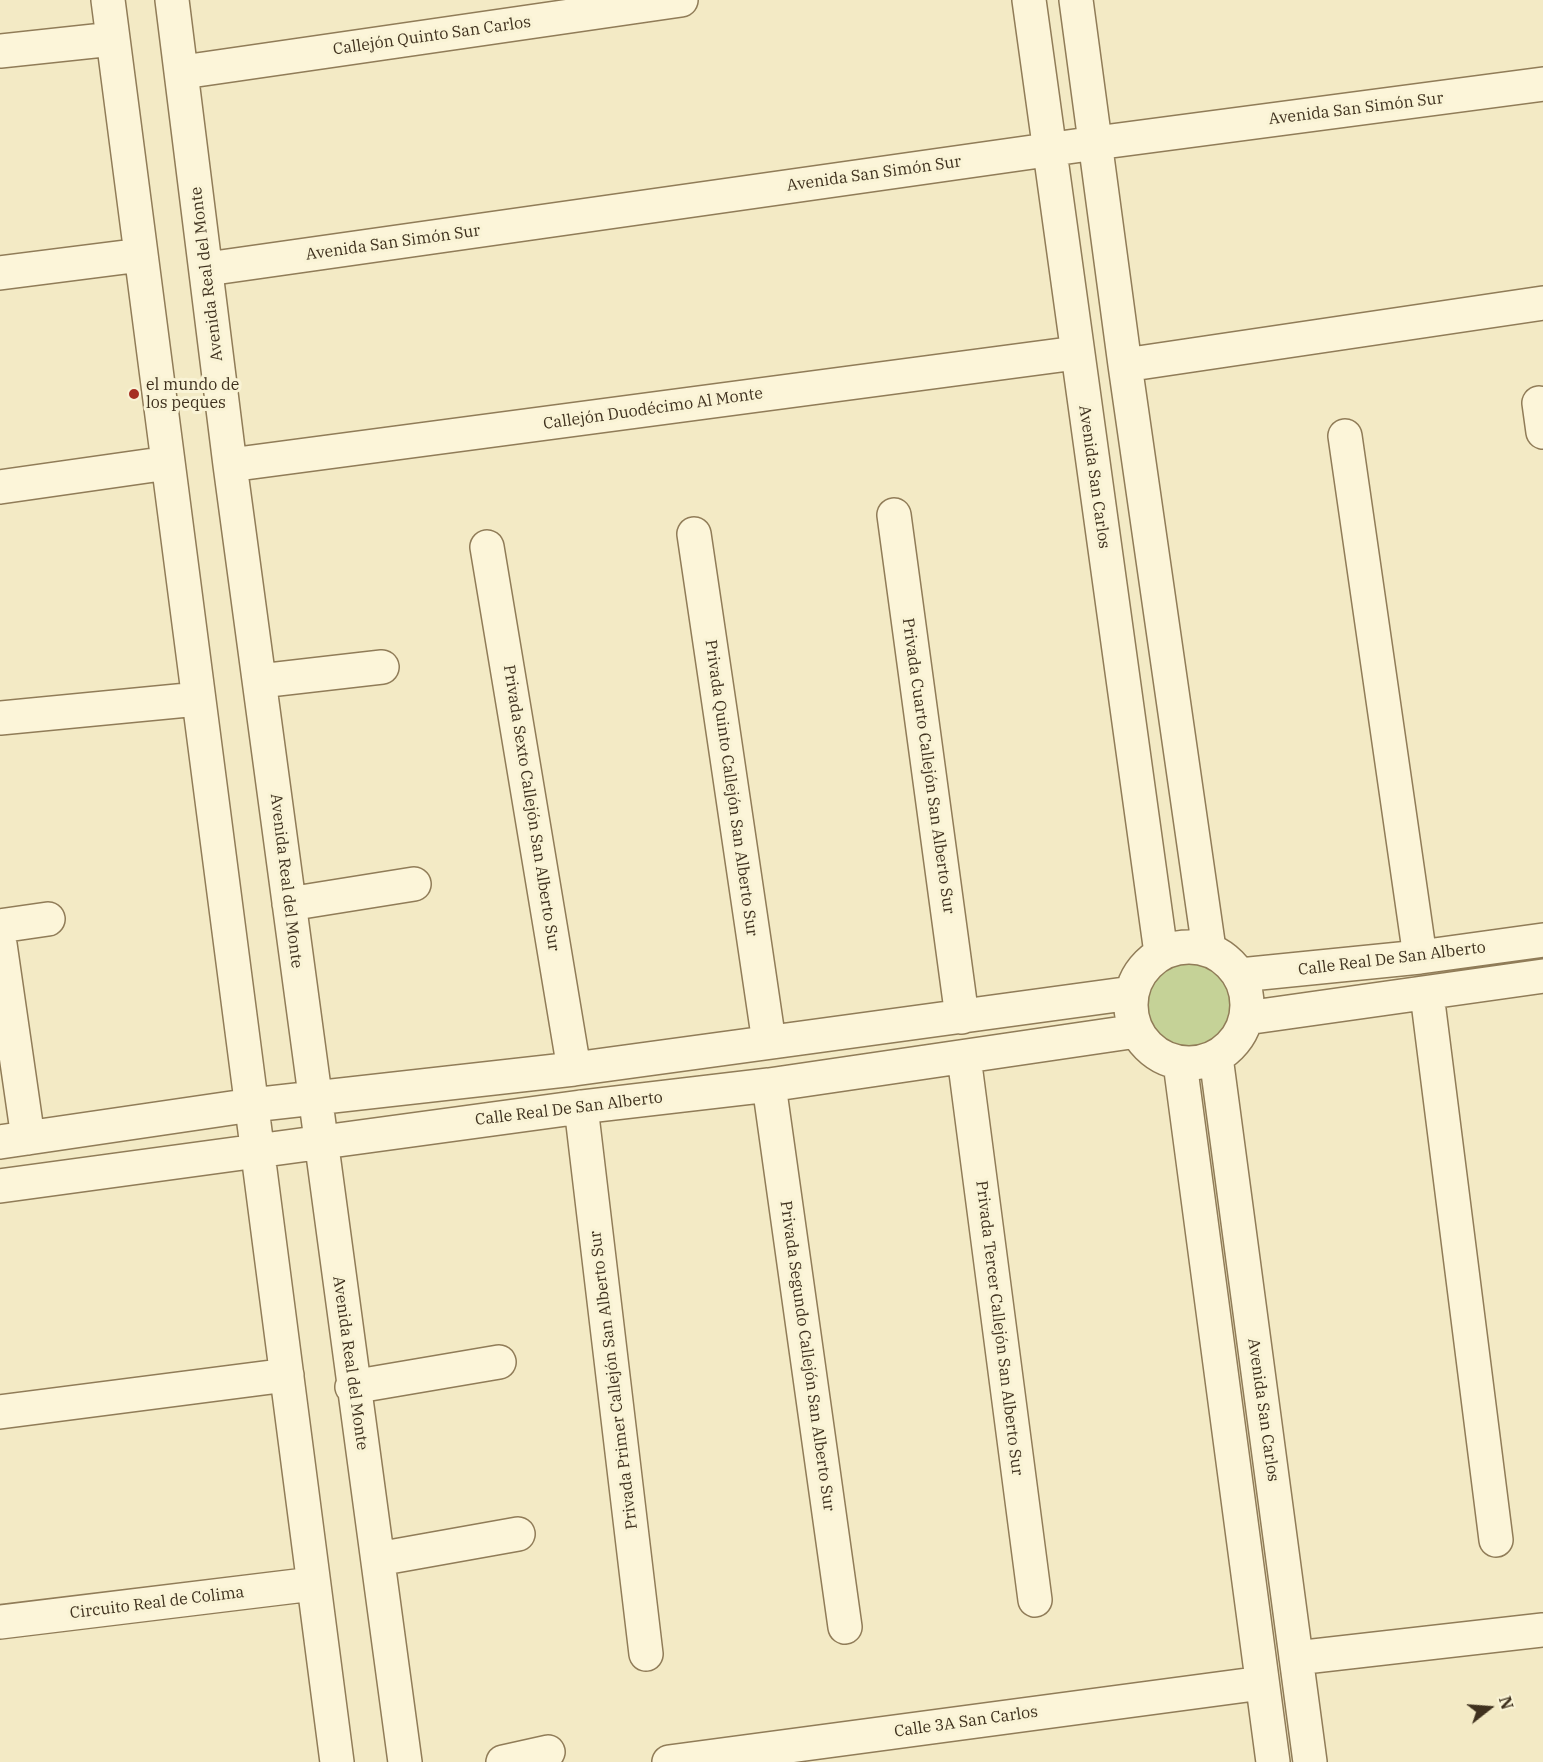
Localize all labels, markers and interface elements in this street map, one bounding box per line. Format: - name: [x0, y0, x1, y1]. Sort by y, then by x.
- street label: Callejón Quinto San Carlos: [332, 13, 532, 59]
- street label: Avenida San Simón Sur: [1267, 89, 1445, 129]
- street label: Avenida San Simón Sur: [785, 152, 963, 196]
- street label: Avenida Real del Monte: [187, 186, 227, 362]
- street label: Avenida San Simón Sur: [304, 221, 482, 265]
- place label: el mundo de los peques: [146, 375, 239, 413]
- street label: Callejón Duodécimo Al Monte: [542, 384, 764, 434]
- marker: el mundo de los peques: [127, 387, 141, 401]
- street label: Avenida San Carlos: [1074, 404, 1114, 550]
- street label: Privada Cuarto Callejón San Alberto Sur: [898, 617, 958, 915]
- street label: Privada Quinto Callejón San Alberto Sur: [701, 639, 761, 937]
- street label: Privada Sexto Callejón San Alberto Sur: [499, 664, 563, 952]
- street label: Avenida Real del Monte: [266, 793, 306, 969]
- street label: Calle Real De San Alberto: [1297, 938, 1487, 980]
- street label: Calle Real De San Alberto: [474, 1088, 664, 1130]
- street label: Privada Tercer Callejón San Alberto Sur: [971, 1179, 1027, 1477]
- street label: Privada Segundo Callejón San Alberto Sur: [776, 1199, 838, 1513]
- street label: Privada Primer Callejón San Alberto Sur: [586, 1230, 642, 1530]
- street label: Avenida Real del Monte: [328, 1275, 372, 1451]
- street label: Avenida San Carlos: [1243, 1337, 1283, 1483]
- street label: Circuito Real de Colima: [69, 1583, 245, 1623]
- north arrow: [1459, 1678, 1519, 1738]
- text: N: [1495, 1694, 1518, 1712]
- street label: Calle 3A San Carlos: [893, 1702, 1039, 1742]

